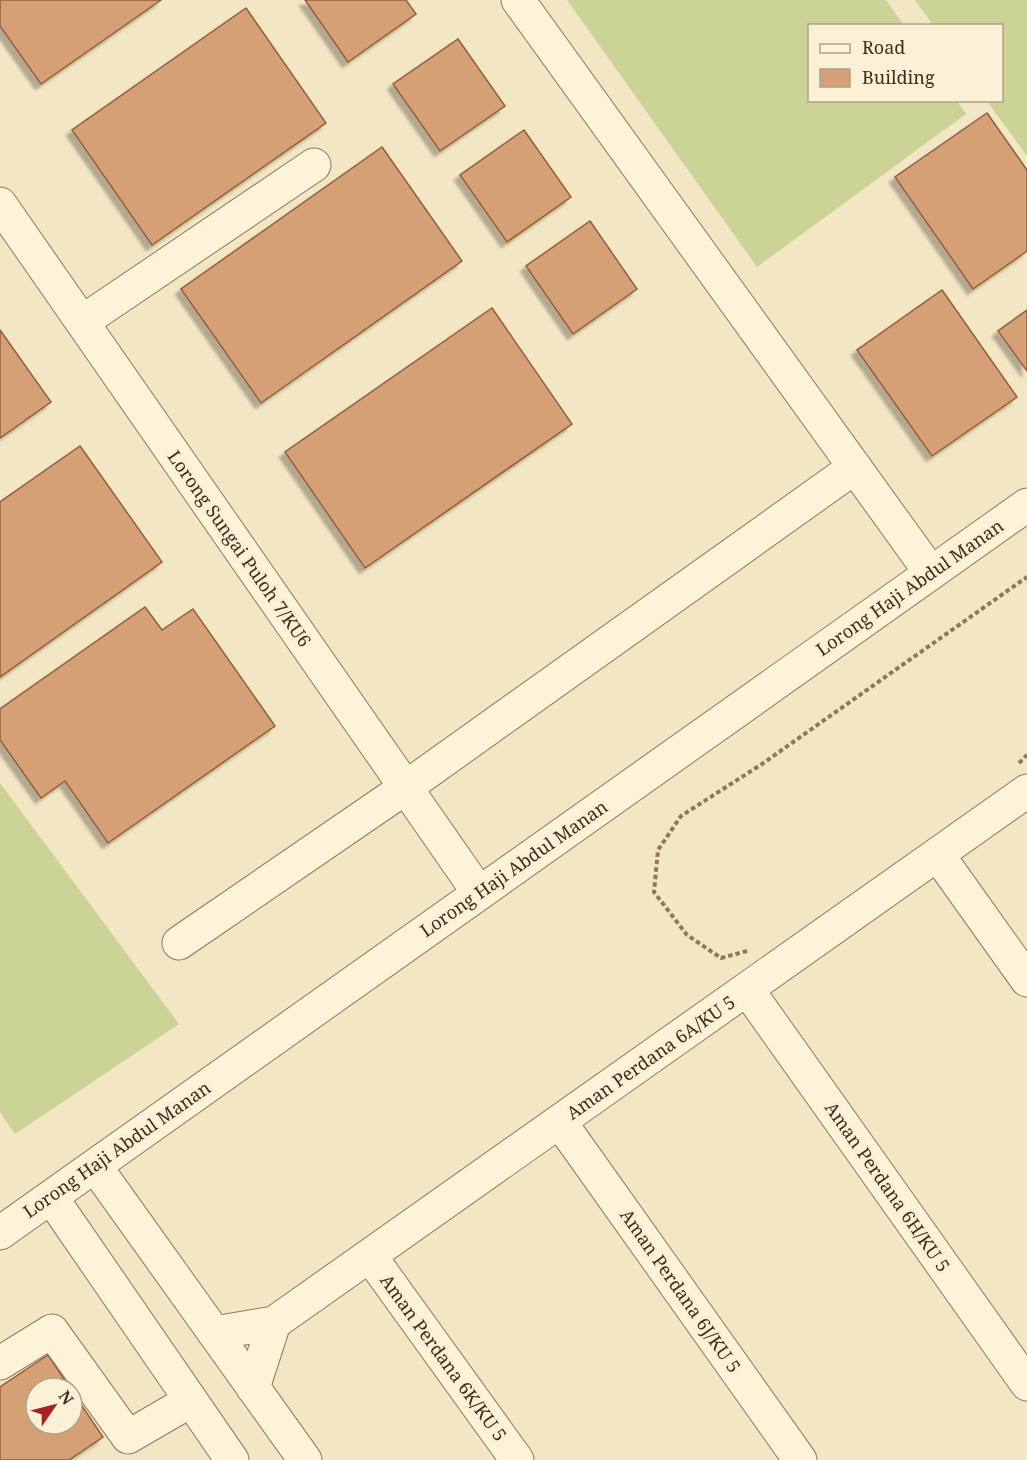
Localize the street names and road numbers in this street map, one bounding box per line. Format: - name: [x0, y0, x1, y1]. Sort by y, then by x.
- street label: Lorong Sungai Puloh 7/KU6: [163, 445, 317, 651]
- street label: Lorong Haji Abdul Manan: [811, 513, 1008, 661]
- street label: Lorong Haji Abdul Manan: [415, 794, 612, 942]
- street label: Aman Perdana 6A/KU 5: [561, 990, 740, 1125]
- street label: Lorong Haji Abdul Manan: [18, 1075, 215, 1223]
- street label: Aman Perdana 6H/KU 5: [820, 1097, 956, 1276]
- street label: Aman Perdana 6J/KU 5: [615, 1204, 746, 1377]
- street label: Aman Perdana 6K/KU 5: [375, 1269, 513, 1446]

